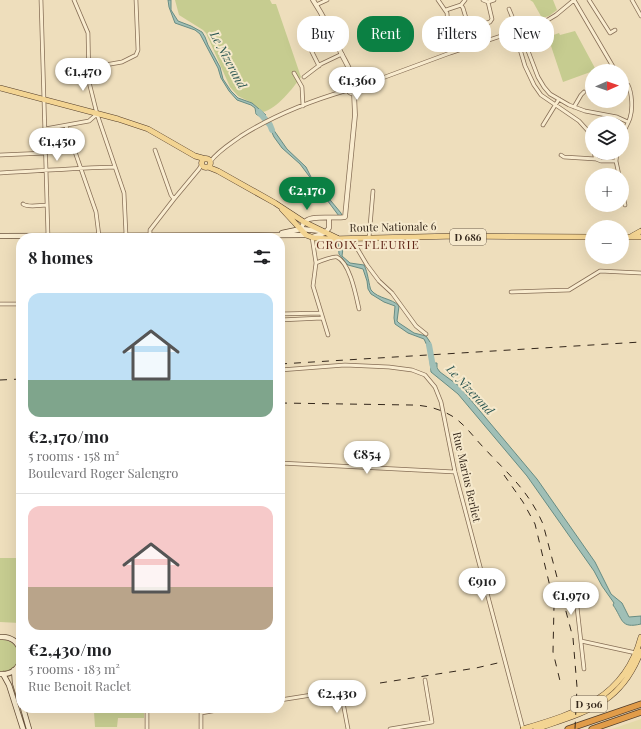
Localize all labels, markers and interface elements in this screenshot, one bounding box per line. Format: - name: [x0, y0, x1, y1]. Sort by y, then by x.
- chip: Buy: [297, 16, 349, 52]
- chip: Rent: [357, 16, 414, 52]
- chip: Filters: [422, 16, 491, 52]
- chip: New: [499, 16, 554, 52]
- water label: Le Nizerand: [207, 27, 251, 91]
- pin: €1,470: [50, 58, 116, 92]
- text: €1,470: [64, 62, 102, 79]
- north arrow: [585, 64, 629, 108]
- map controls: [585, 64, 629, 264]
- pin: €1,360: [324, 67, 390, 101]
- text: €1,360: [338, 71, 376, 88]
- button: layers: [585, 116, 629, 160]
- pin: €1,450: [24, 128, 90, 162]
- text: €1,450: [38, 132, 76, 149]
- button: +: [585, 168, 629, 212]
- pin: €2,170: [274, 177, 340, 211]
- text: €2,170: [288, 181, 326, 198]
- street label: Route Nationale 6: [349, 218, 437, 235]
- button: −: [585, 220, 629, 264]
- road number: D 686: [450, 229, 486, 245]
- district label: CROIX-FLEURIE: [316, 236, 420, 252]
- text: 8 homes: [28, 246, 93, 268]
- icon: filters: [251, 246, 273, 268]
- icon: home: [115, 319, 187, 391]
- water label: Le Nizerand: [443, 360, 498, 418]
- text: €2,170/mo: [28, 425, 109, 447]
- street label: Rue Marius Berliet: [450, 430, 485, 523]
- pin: €854: [343, 441, 391, 475]
- text: €854: [353, 445, 381, 462]
- text: 5 rooms · 158 m²: [28, 447, 119, 464]
- text: Boulevard Roger Salengro: [28, 464, 178, 481]
- icon: home: [115, 532, 187, 604]
- pin: €910: [458, 568, 506, 602]
- text: €910: [468, 572, 496, 589]
- pin: €1,970: [538, 582, 604, 616]
- text: €1,970: [552, 586, 590, 603]
- text: €2,430/mo: [28, 638, 112, 660]
- text: 5 rooms · 183 m²: [28, 660, 120, 677]
- text: Rue Benoit Raclet: [28, 677, 131, 694]
- pin: €2,430: [304, 680, 370, 714]
- text: €2,430: [317, 684, 357, 701]
- road number: D 306: [571, 696, 607, 712]

